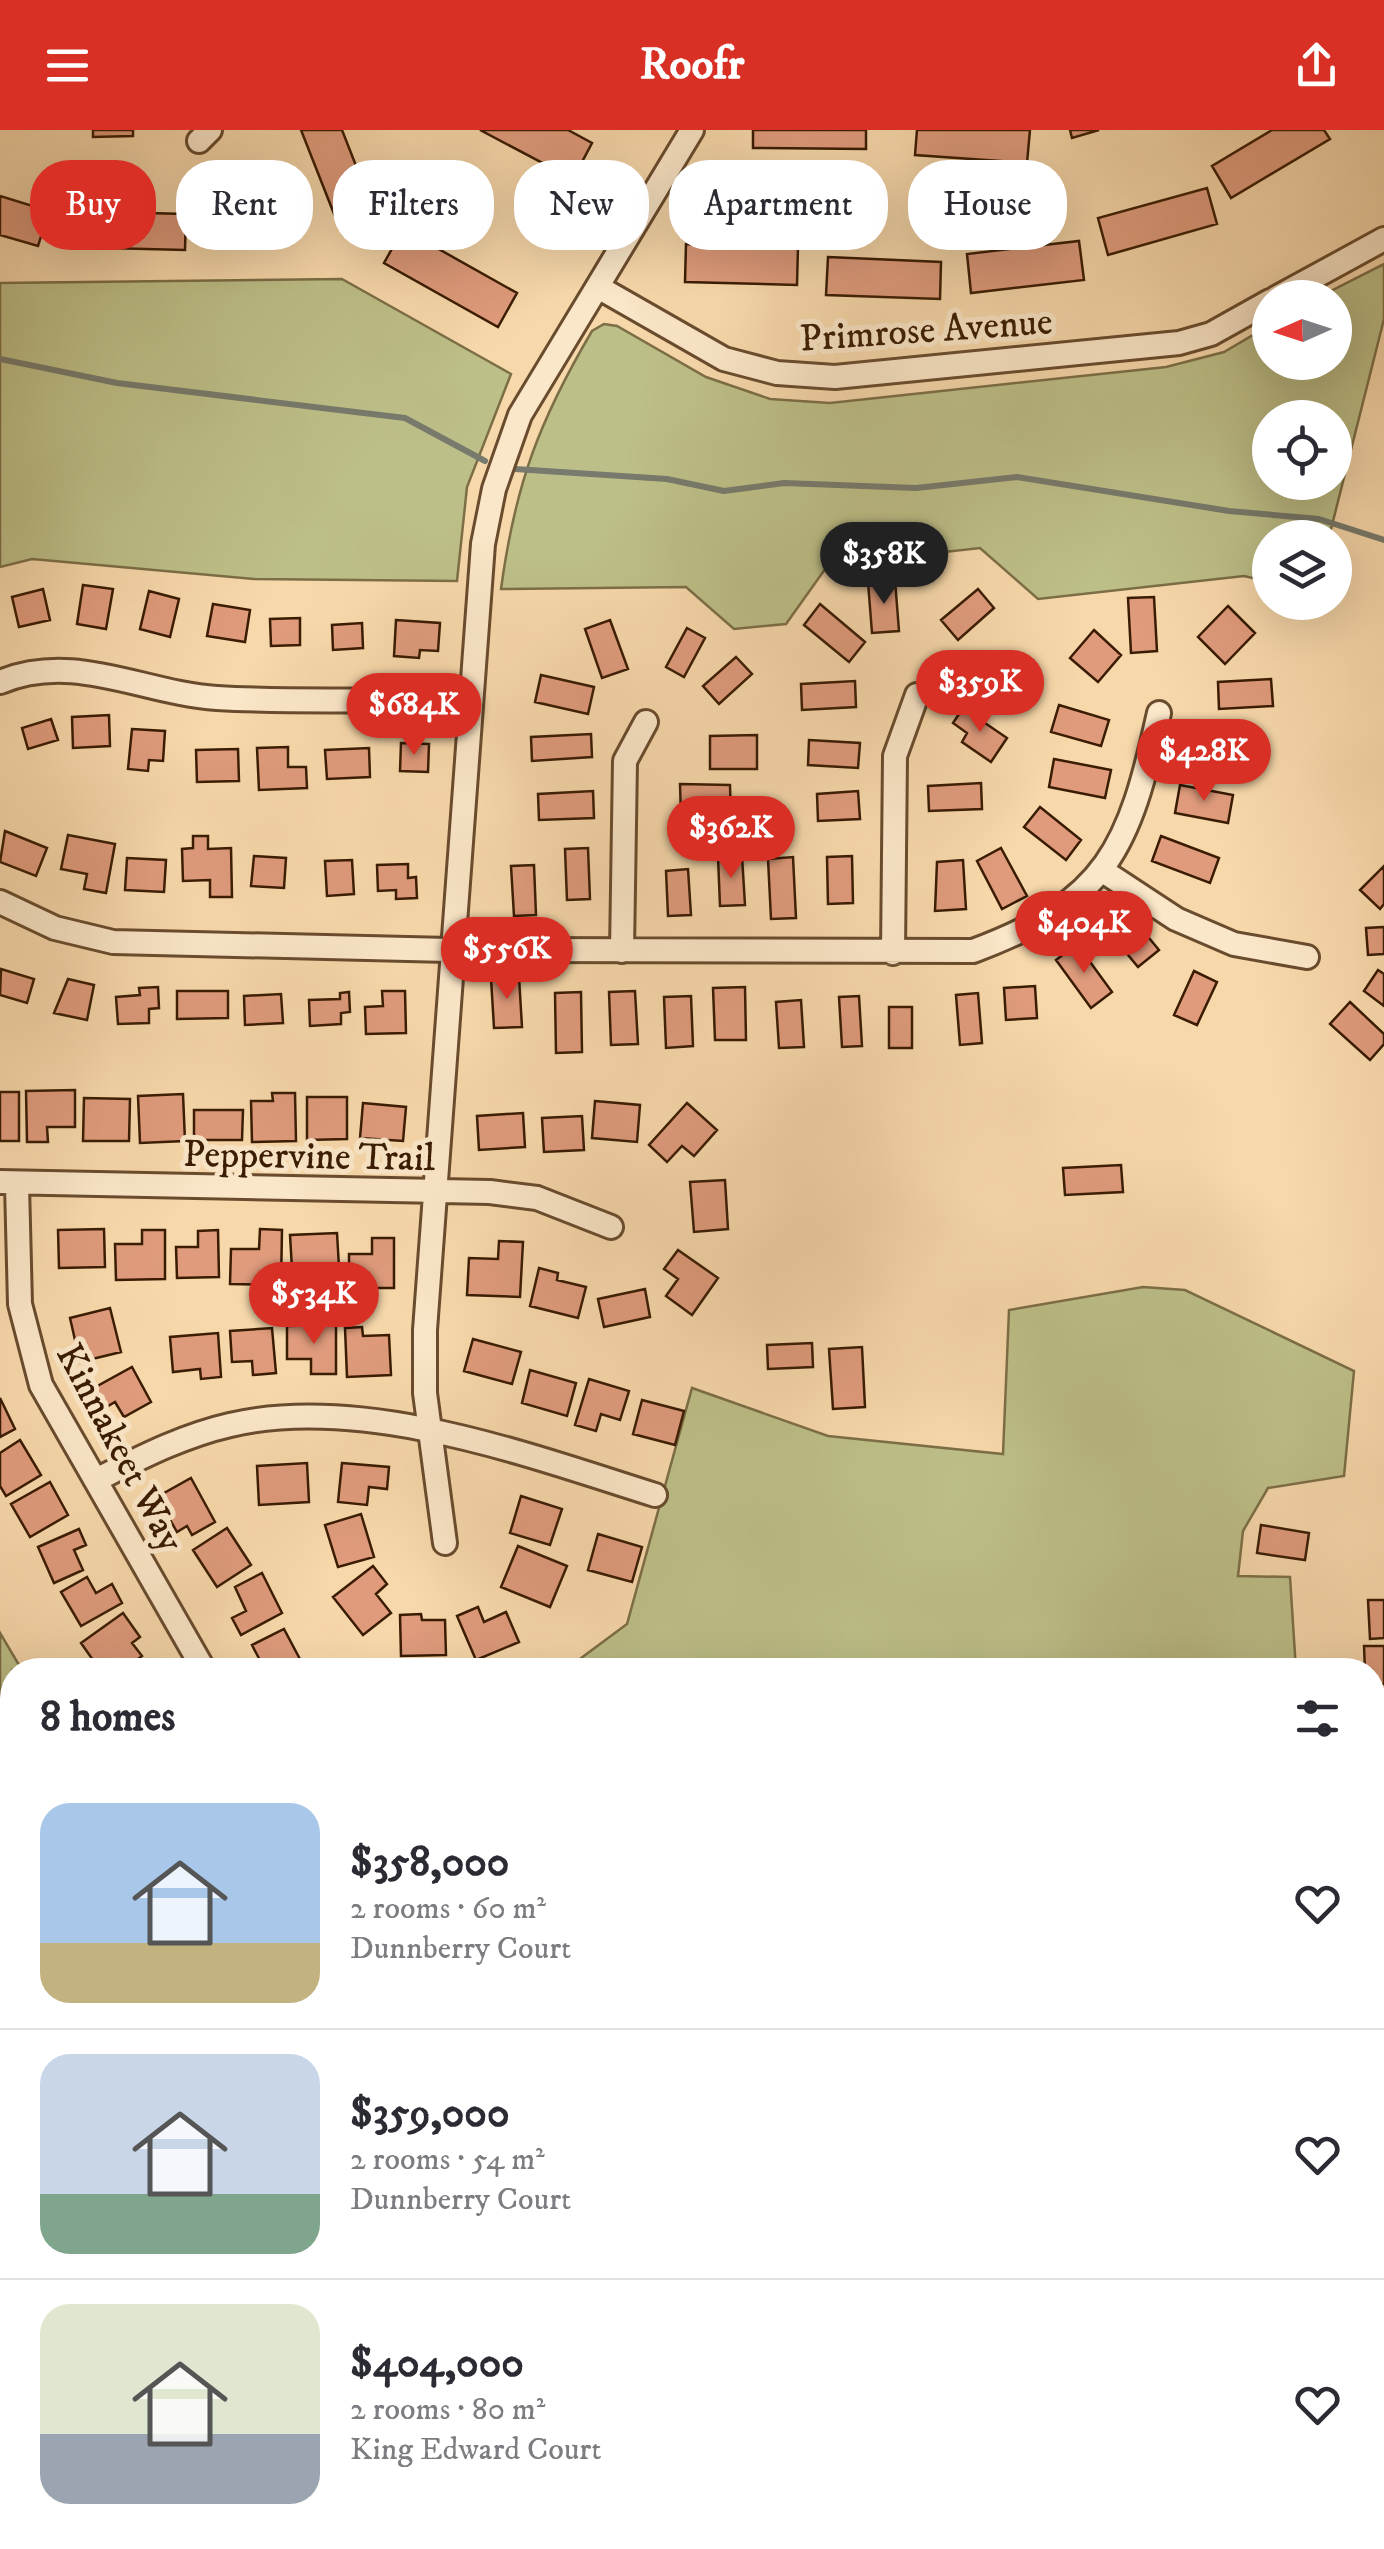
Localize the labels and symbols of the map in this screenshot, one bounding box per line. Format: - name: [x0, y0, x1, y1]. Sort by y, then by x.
- north arrow: [1252, 280, 1352, 380]
- street label: Primrose Avenue: [798, 298, 1054, 364]
- pin: $358K: [814, 522, 954, 607]
- pin: $359K: [910, 650, 1050, 735]
- pin: $684K: [344, 673, 484, 758]
- pin: $428K: [1134, 719, 1274, 804]
- pin: $362K: [661, 796, 801, 881]
- pin: $404K: [1014, 891, 1154, 976]
- pin: $556K: [437, 917, 577, 1002]
- street label: Peppervine Trail: [182, 1131, 436, 1183]
- pin: $534K: [244, 1262, 384, 1347]
- street label: Kinnakeet Way: [44, 1336, 195, 1561]

